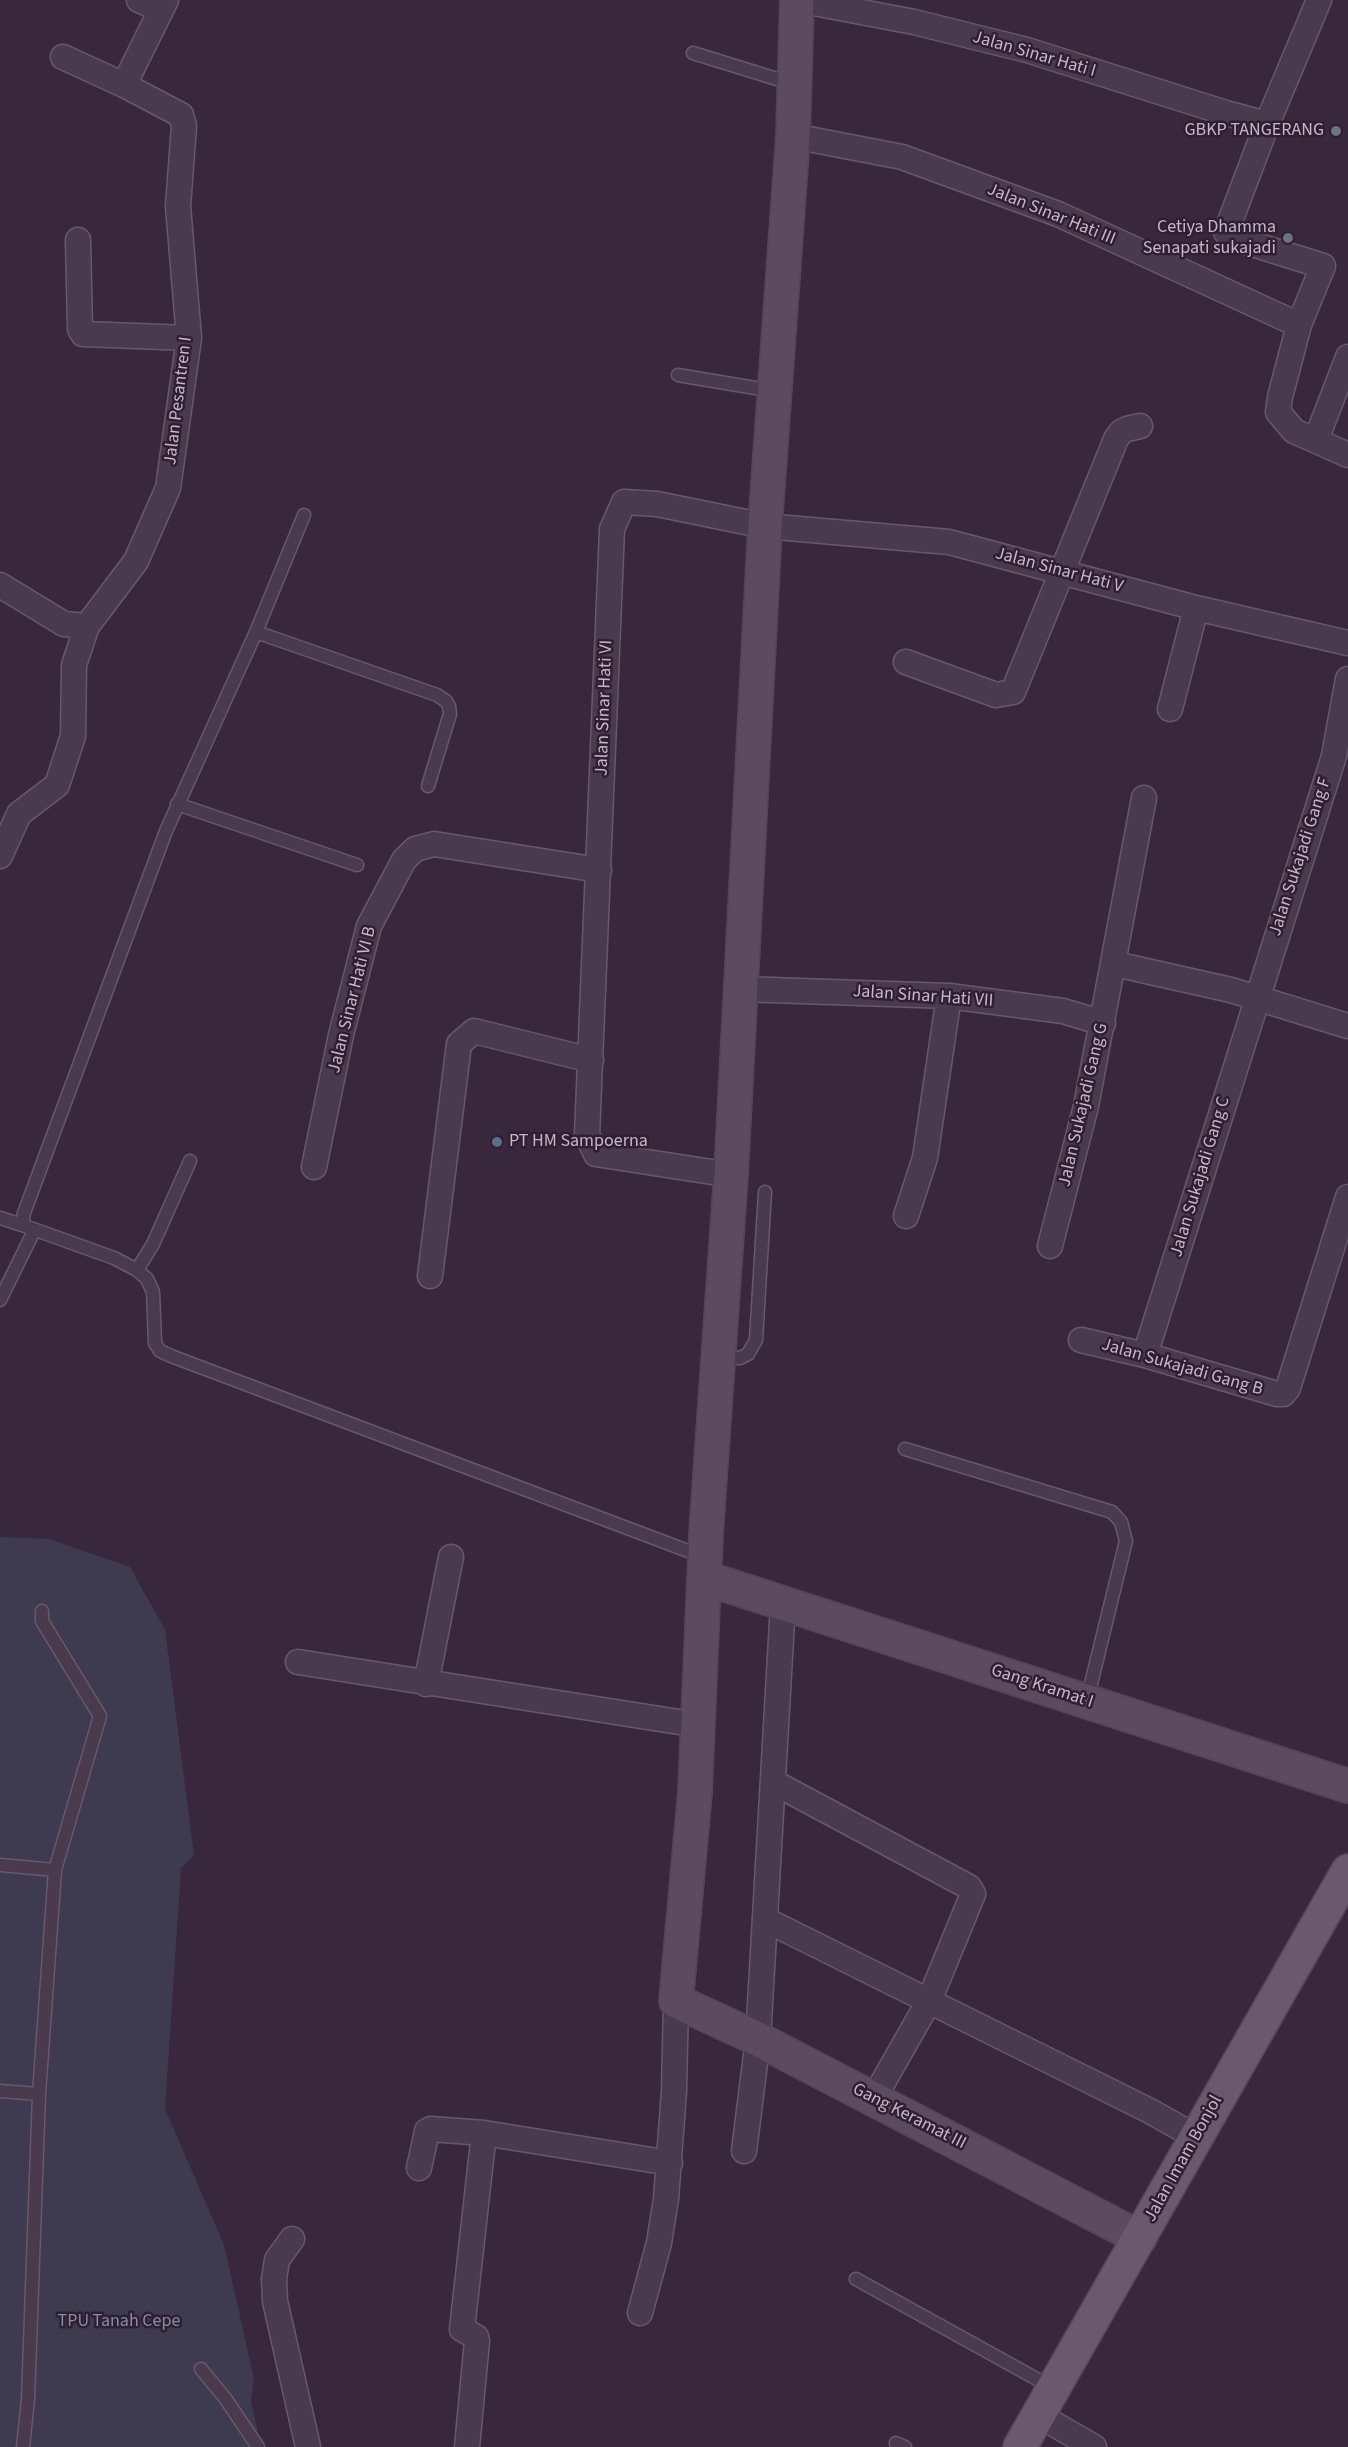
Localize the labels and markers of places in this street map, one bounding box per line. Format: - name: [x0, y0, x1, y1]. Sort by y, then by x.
- place label: GBKP TANGERANG: [1184, 120, 1324, 142]
- marker: GBKP TANGERANG: [1329, 124, 1343, 138]
- place label: Cetiya Dhamma Senapati sukajadi: [1143, 217, 1276, 260]
- marker: Cetiya Dhamma Senapati sukajadi: [1281, 231, 1295, 245]
- place label: PT HM Sampoerna: [509, 1131, 648, 1153]
- marker: PT HM Sampoerna: [490, 1135, 504, 1149]

